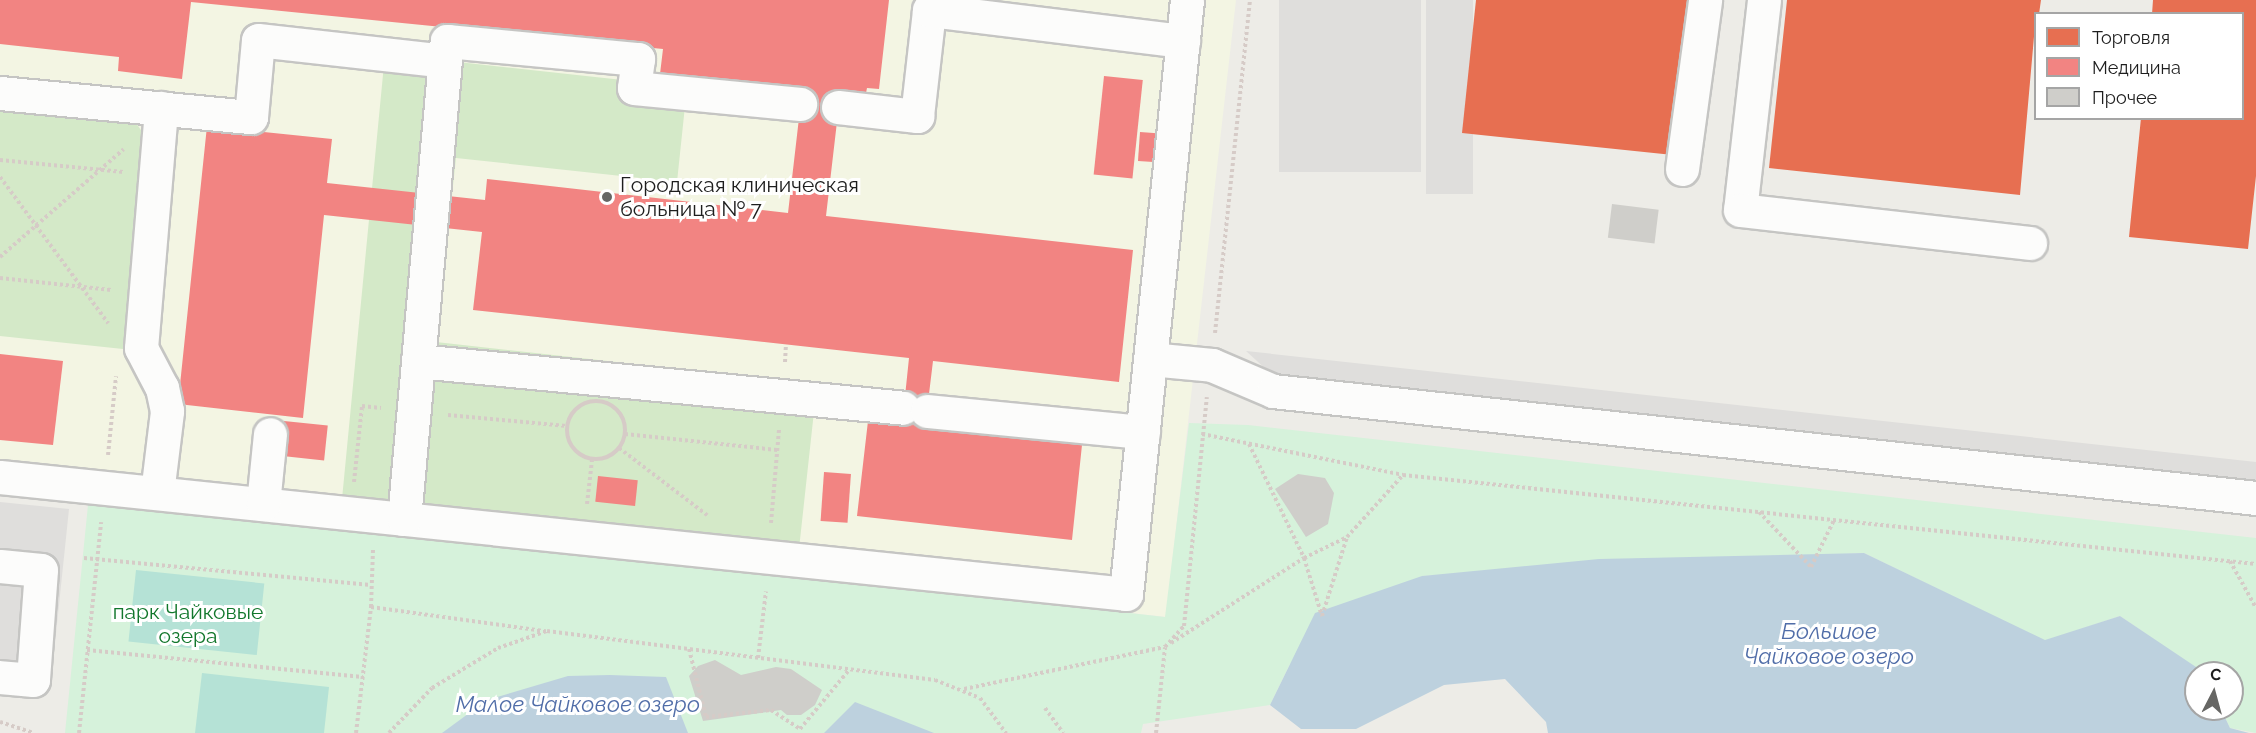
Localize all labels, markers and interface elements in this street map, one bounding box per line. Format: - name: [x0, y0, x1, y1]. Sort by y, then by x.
- legend: [2034, 12, 2244, 120]
- text: Торговля: [2092, 27, 2170, 48]
- text: Медицина: [2092, 57, 2181, 78]
- text: Прочее: [2092, 87, 2157, 108]
- place label: Городская клиническая больница № 7: [620, 172, 859, 222]
- marker: Городская клиническая больница № 7: [598, 188, 616, 206]
- park label: парк Чайковые озера: [113, 599, 263, 649]
- water label: Большое Чайковое озеро: [1744, 618, 1914, 670]
- north arrow: [2184, 661, 2244, 721]
- text: С: [2209, 665, 2222, 685]
- water label: Малое Чайковое озеро: [456, 692, 700, 718]

